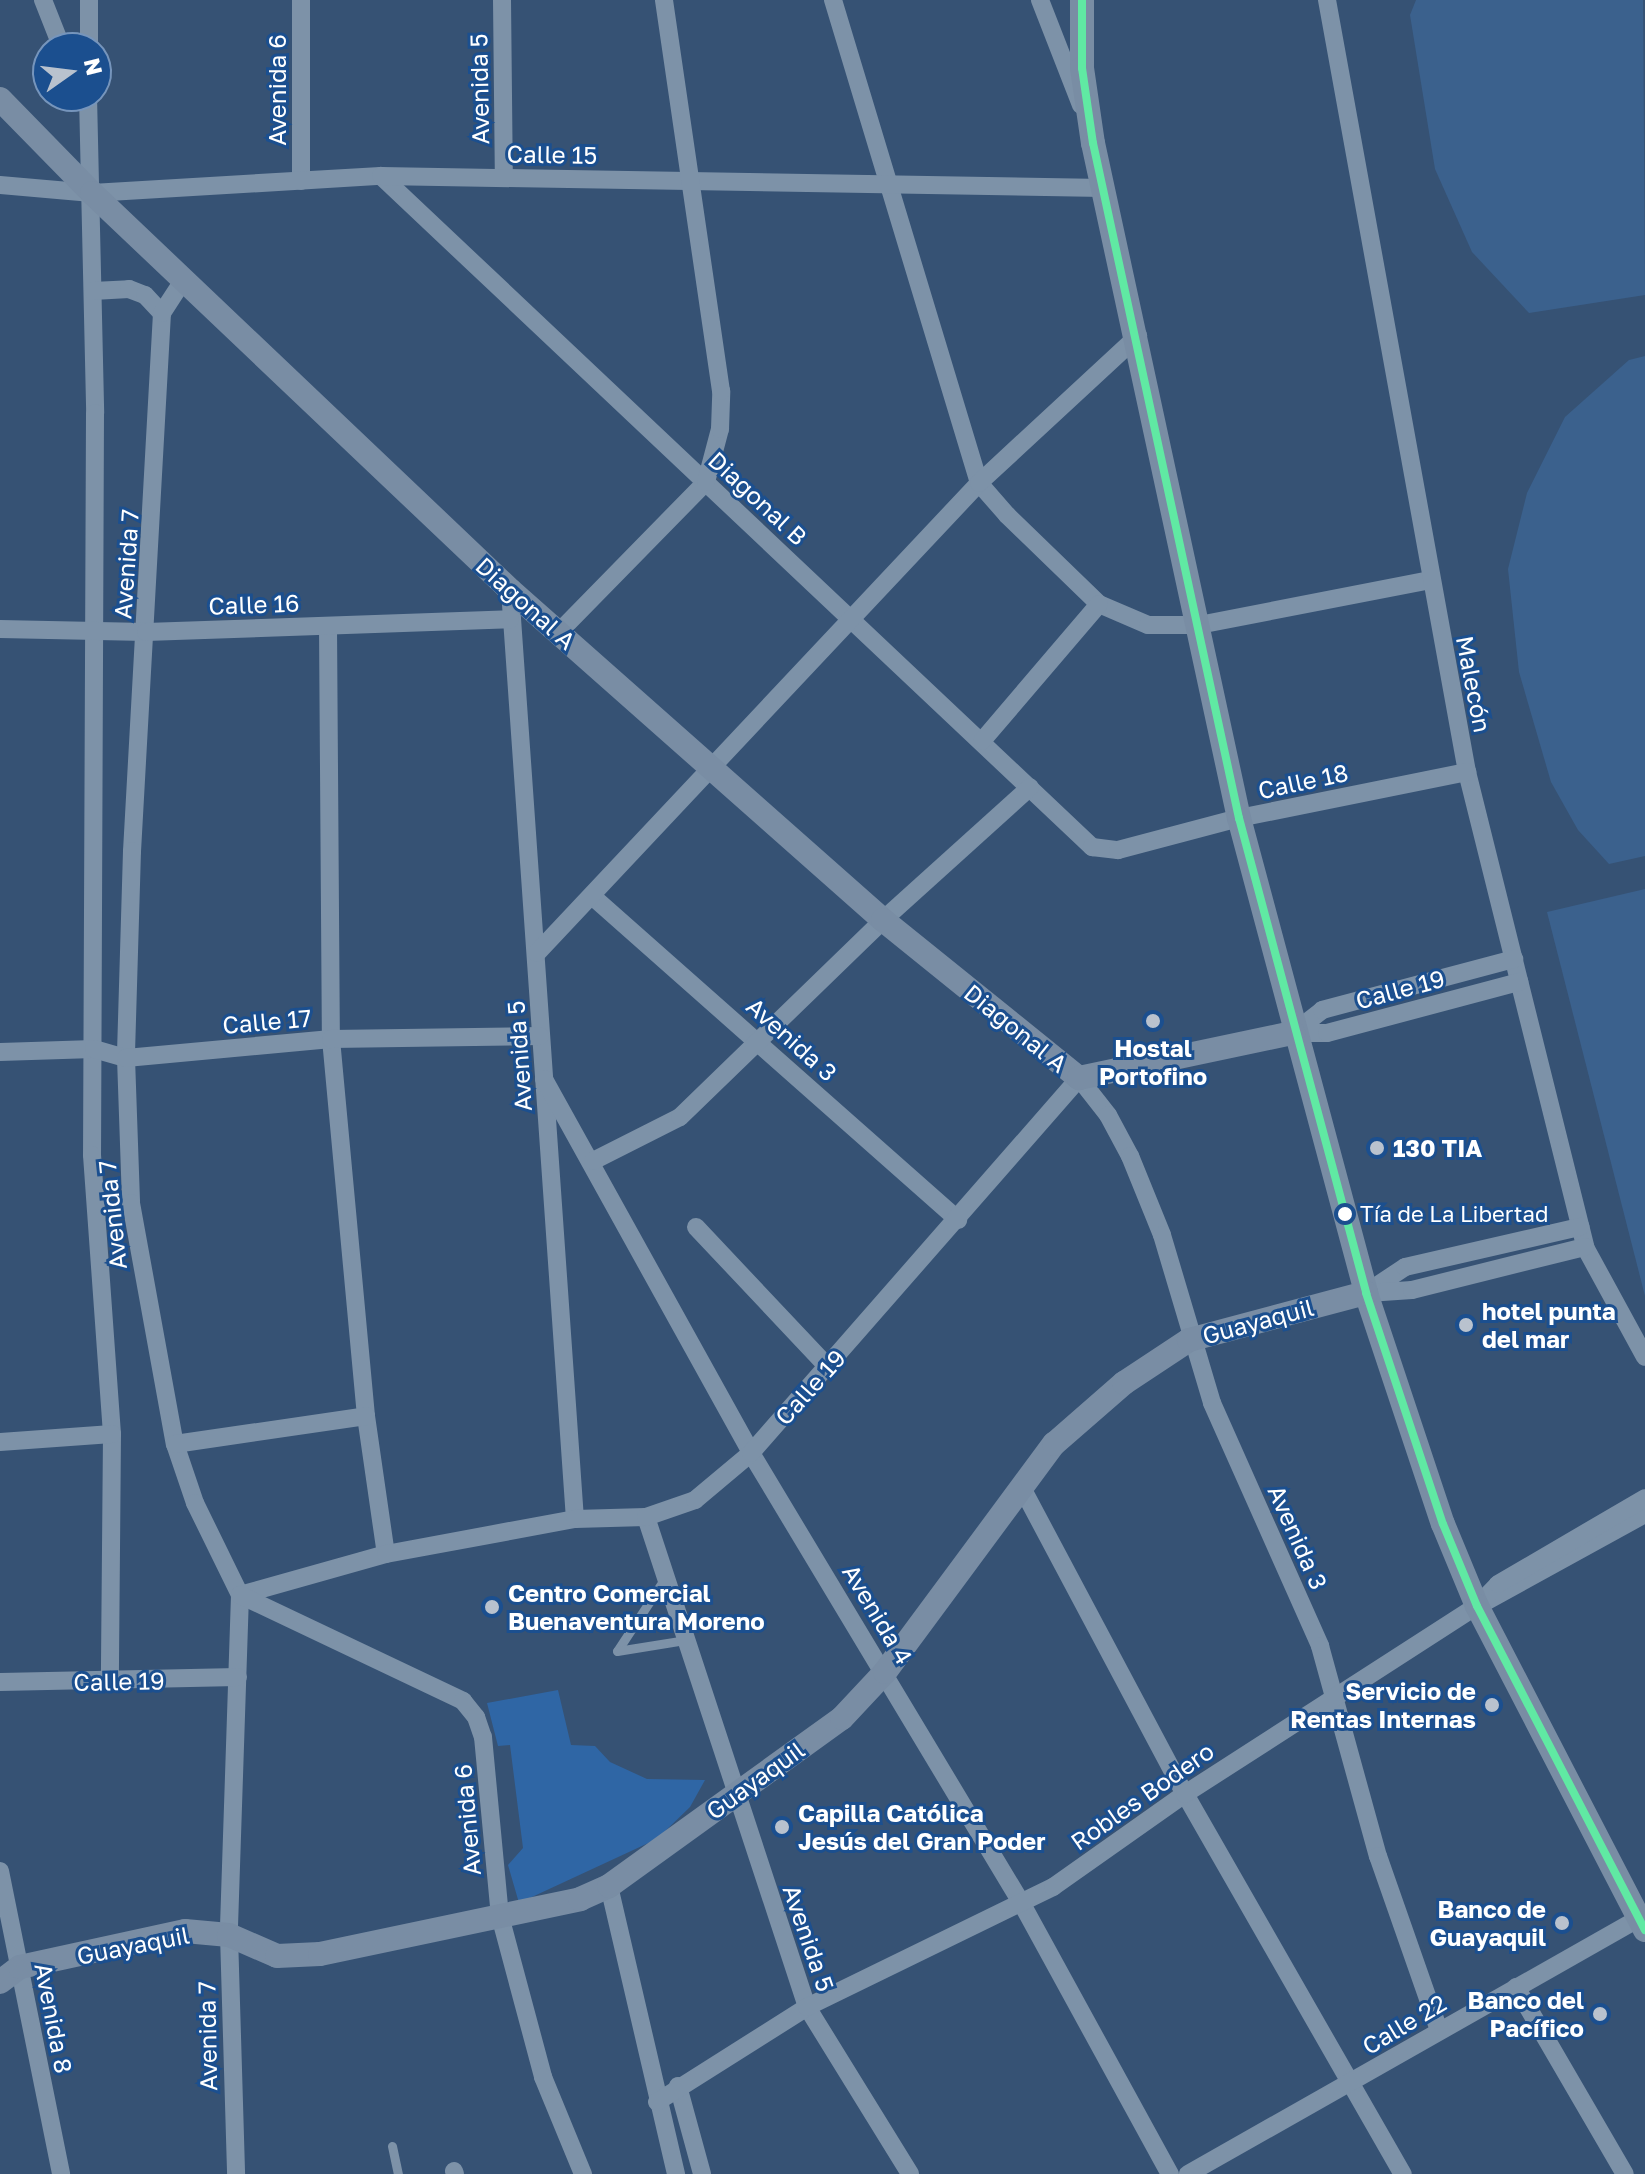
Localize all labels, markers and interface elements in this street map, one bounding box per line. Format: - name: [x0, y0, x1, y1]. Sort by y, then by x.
- north arrow: [32, 32, 112, 112]
- street label: Avenida 5: [464, 33, 494, 145]
- street label: Avenida 6: [263, 34, 291, 146]
- text: N: [79, 55, 109, 78]
- street label: Calle 15: [507, 139, 597, 169]
- street label: Diagonal B: [703, 445, 813, 551]
- street label: Avenida 7: [108, 508, 144, 620]
- street label: Diagonal A: [470, 551, 582, 655]
- street label: Calle 16: [208, 588, 300, 620]
- street label: Malecón: [1451, 633, 1497, 735]
- street label: Calle 18: [1255, 757, 1351, 805]
- street label: Calle 19: [1352, 963, 1448, 1015]
- street label: Diagonal A: [959, 978, 1073, 1078]
- street label: Avenida 3: [741, 991, 843, 1087]
- street label: Avenida 5: [501, 1000, 537, 1112]
- street label: Calle 17: [221, 1003, 313, 1039]
- marker: Hostal Portofino: [1144, 1012, 1162, 1030]
- place label: Hostal Portofino: [1099, 1034, 1207, 1090]
- place label: 130 TIA: [1393, 1134, 1482, 1162]
- marker: 130 TIA: [1368, 1139, 1386, 1157]
- street label: Avenida 7: [92, 1159, 132, 1271]
- place label: Tía de La Libertad: [1360, 1201, 1548, 1227]
- marker: Tía de La Libertad: [1337, 1206, 1353, 1222]
- street label: Guayaquil: [1199, 1292, 1317, 1350]
- place label: hotel punta del mar: [1482, 1297, 1616, 1353]
- marker: hotel punta del mar: [1457, 1316, 1475, 1334]
- street label: Calle 19: [769, 1344, 851, 1430]
- street label: Avenida 3: [1262, 1480, 1334, 1594]
- street label: Avenida 4: [837, 1559, 919, 1669]
- place label: Centro Comercial Buenaventura Moreno: [508, 1579, 765, 1635]
- marker: Centro Comercial Buenaventura Moreno: [483, 1598, 501, 1616]
- street label: Calle 19: [73, 1666, 165, 1696]
- place label: Servicio de Rentas Internas: [1290, 1677, 1476, 1733]
- marker: Servicio de Rentas Internas: [1483, 1696, 1501, 1714]
- street label: Guayaquil: [700, 1735, 810, 1825]
- street label: Robles Bodero: [1065, 1736, 1219, 1856]
- street label: Avenida 6: [448, 1763, 486, 1877]
- place label: Capilla Católica Jesús del Gran Poder: [798, 1799, 1046, 1855]
- marker: Capilla Católica Jesús del Gran Poder: [773, 1818, 791, 1836]
- street label: Avenida 5: [777, 1881, 841, 1995]
- place label: Banco de Guayaquil: [1429, 1895, 1546, 1951]
- marker: Banco de Guayaquil: [1553, 1914, 1571, 1932]
- street label: Guayaquil: [74, 1920, 192, 1970]
- street label: Avenida 8: [29, 1960, 79, 2076]
- street label: Avenida 7: [192, 1981, 222, 2091]
- place label: Banco del Pacífico: [1467, 1986, 1584, 2042]
- street label: Calle 22: [1357, 1988, 1451, 2060]
- marker: Banco del Pacífico: [1591, 2005, 1609, 2023]

